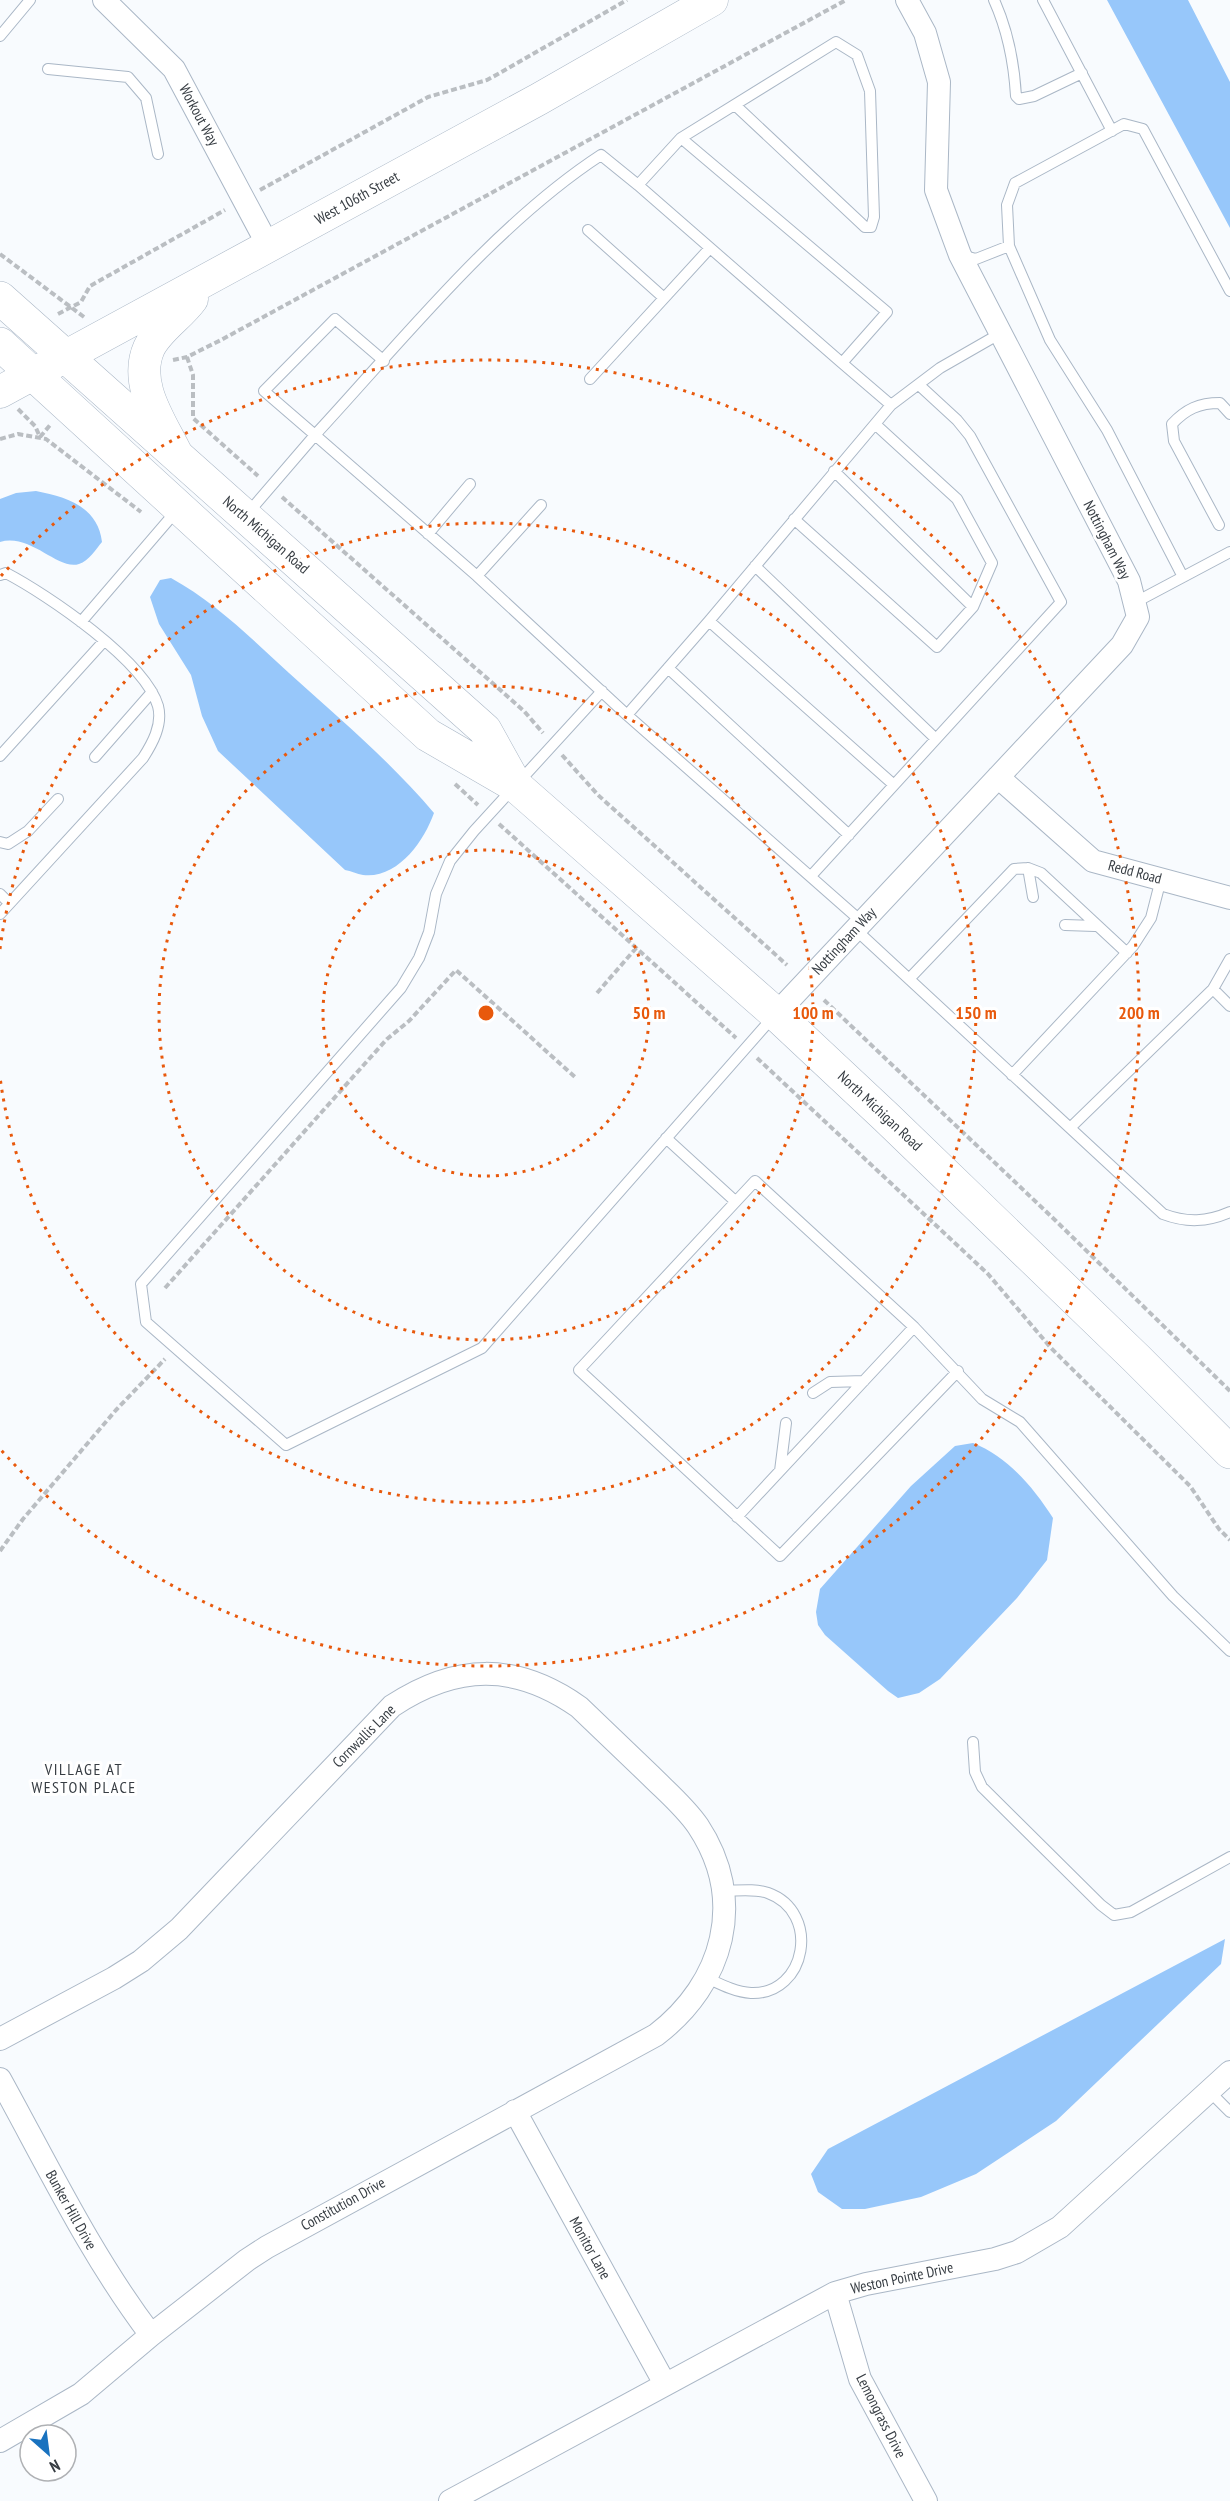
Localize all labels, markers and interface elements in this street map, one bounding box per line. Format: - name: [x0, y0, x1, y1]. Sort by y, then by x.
- street label: Workout Way: [175, 81, 224, 149]
- street label: West 106th Street: [311, 167, 402, 228]
- street label: North Michigan Road: [219, 492, 314, 577]
- street label: Nottingham Way: [1080, 497, 1136, 583]
- street label: Redd Road: [1106, 855, 1164, 888]
- street label: Nottingham Way: [807, 903, 880, 978]
- text: 50 m: [633, 1001, 665, 1024]
- text: 100 m: [792, 1001, 834, 1024]
- text: 150 m: [955, 1001, 997, 1024]
- text: 200 m: [1118, 1001, 1160, 1024]
- centre of rings: [476, 1003, 496, 1023]
- street label: North Michigan Road: [834, 1067, 927, 1155]
- street label: Cornwallis Lane: [328, 1700, 399, 1771]
- district label: VILLAGE AT WESTON PLACE: [31, 1759, 137, 1797]
- street label: Bunker Hill Drive: [42, 2167, 101, 2253]
- street label: Constitution Drive: [297, 2173, 388, 2235]
- street label: Monitor Lane: [566, 2213, 615, 2282]
- street label: Weston Pointe Drive: [849, 2257, 955, 2298]
- street label: Lemongrass Drive: [852, 2371, 911, 2461]
- north arrow: [18, 2423, 78, 2483]
- text: N: [47, 2455, 64, 2477]

